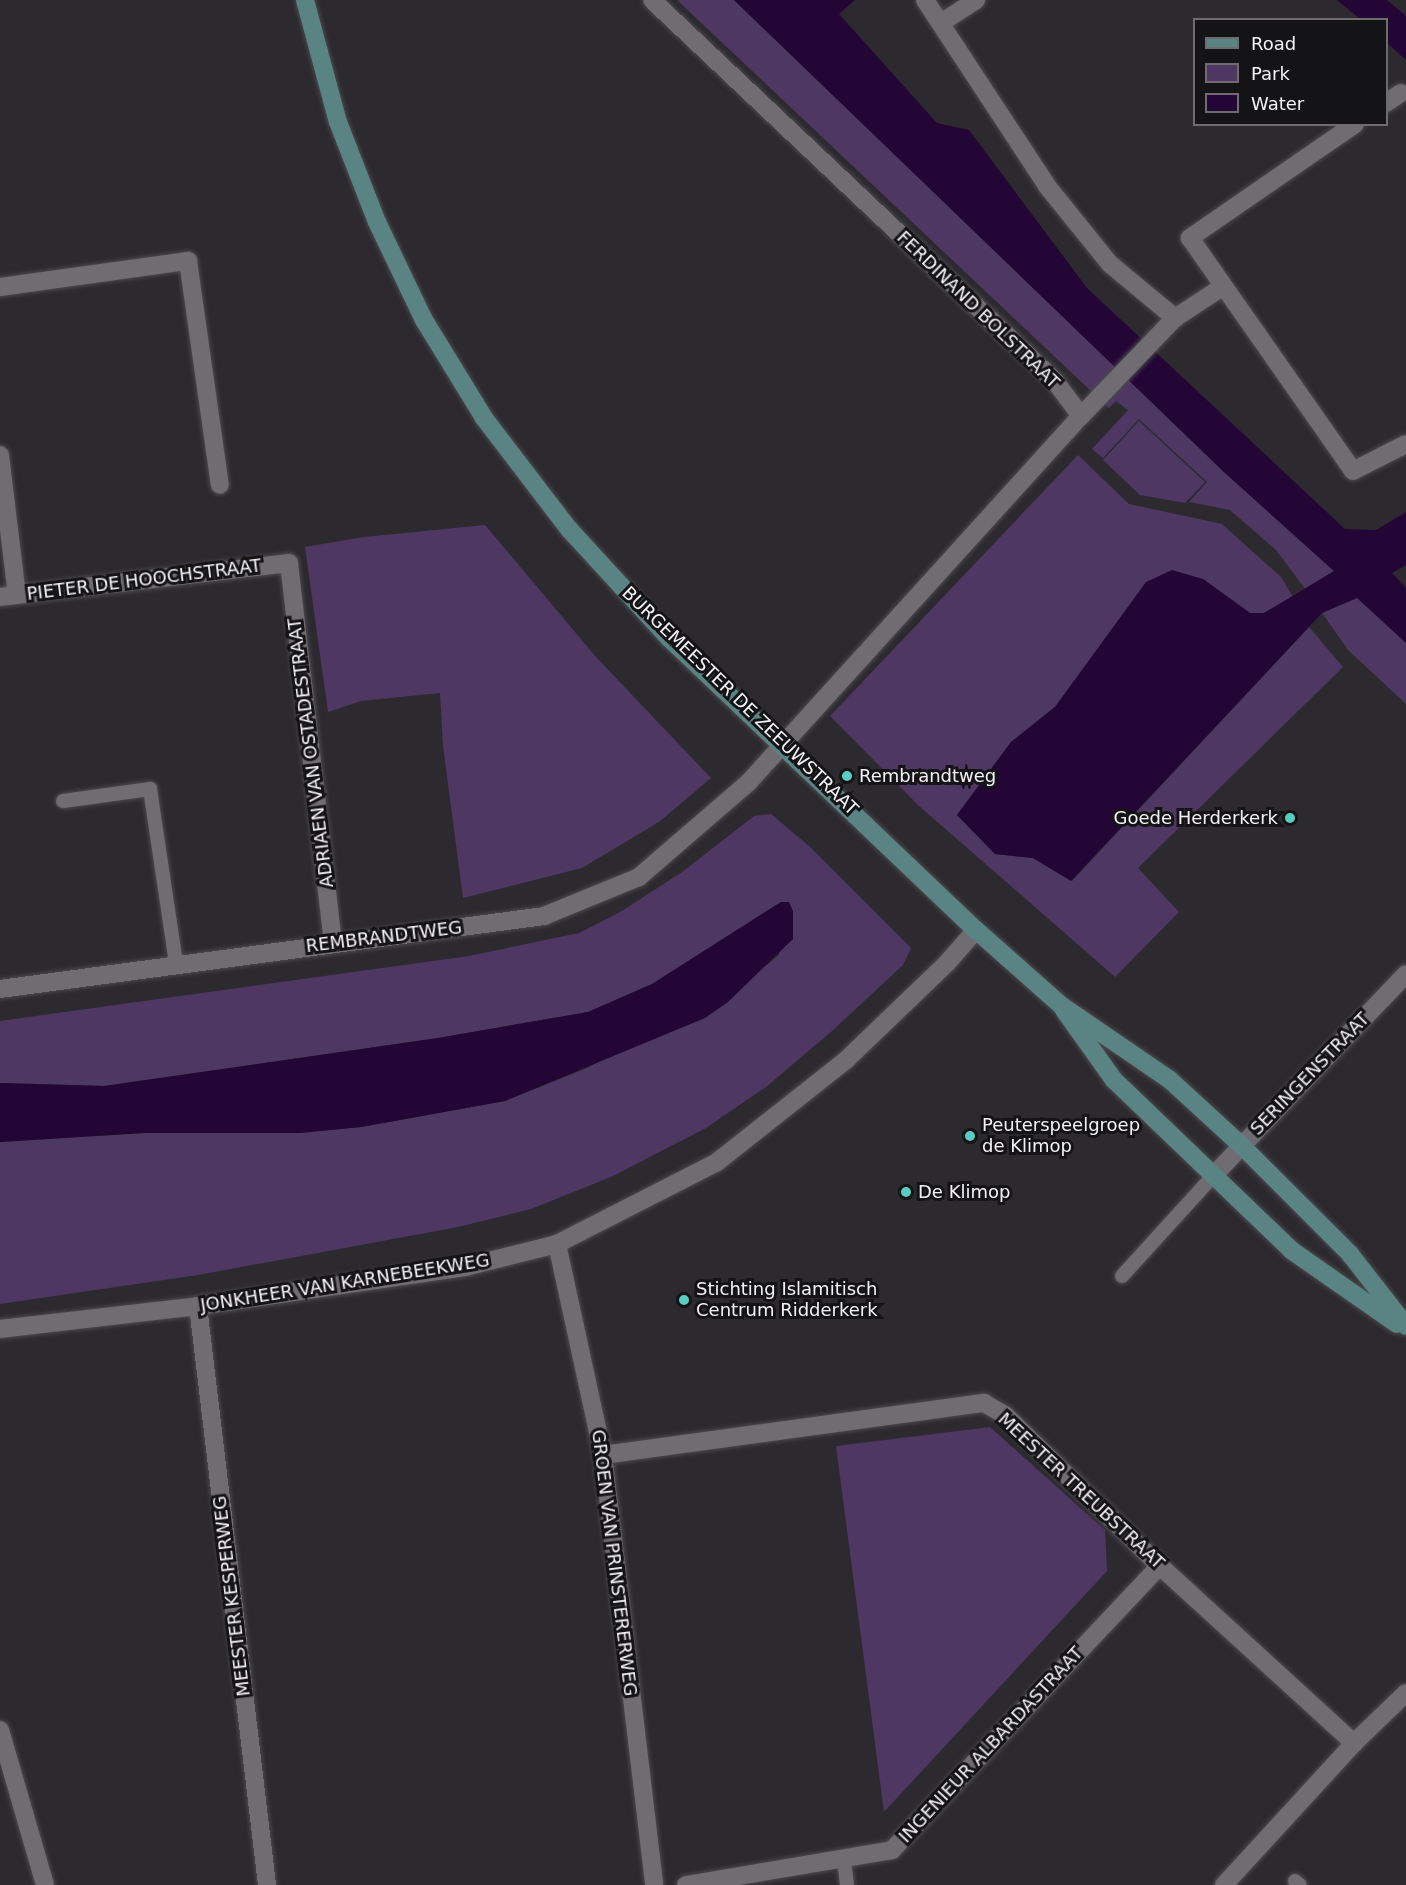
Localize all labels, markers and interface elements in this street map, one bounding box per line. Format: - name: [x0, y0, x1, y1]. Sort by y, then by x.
- legend: [1193, 18, 1388, 126]
- text: Road: [1251, 33, 1296, 54]
- text: Park: [1251, 63, 1290, 84]
- text: Water: [1251, 93, 1304, 114]
- street label: FERDINAND BOLSTRAAT: [892, 227, 1064, 393]
- street label: PIETER DE HOOCHSTRAAT: [26, 555, 262, 605]
- street label: BURGEMEESTER DE ZEEUWSTRAAT: [618, 582, 862, 820]
- street label: ADRIAEN VAN OSTADESTRAAT: [284, 617, 338, 889]
- place label: Rembrandtweg: [859, 765, 996, 787]
- marker: Rembrandtweg: [840, 769, 854, 783]
- place label: Goede Herderkerk: [1113, 807, 1278, 829]
- marker: Goede Herderkerk: [1283, 811, 1297, 825]
- street label: REMBRANDTWEG: [305, 917, 463, 957]
- street label: SERINGENSTRAAT: [1246, 1008, 1374, 1140]
- place label: Peuterspeelgroep de Klimop: [982, 1115, 1140, 1158]
- marker: Peuterspeelgroep de Klimop: [963, 1129, 977, 1143]
- place label: De Klimop: [918, 1181, 1010, 1203]
- marker: De Klimop: [899, 1185, 913, 1199]
- street label: JONKHEER VAN KARNEBEEKWEG: [199, 1249, 491, 1317]
- place label: Stichting Islamitisch Centrum Ridderkerk: [696, 1279, 878, 1322]
- marker: Stichting Islamitisch Centrum Ridderkerk: [677, 1293, 691, 1307]
- street label: MEESTER TREUBSTRAAT: [993, 1408, 1169, 1574]
- street label: GROEN VAN PRINSTERERWEG: [587, 1428, 641, 1698]
- street label: MEESTER KESPERWEG: [209, 1494, 255, 1698]
- street label: INGENIEUR ALBARDASTRAAT: [894, 1643, 1088, 1847]

